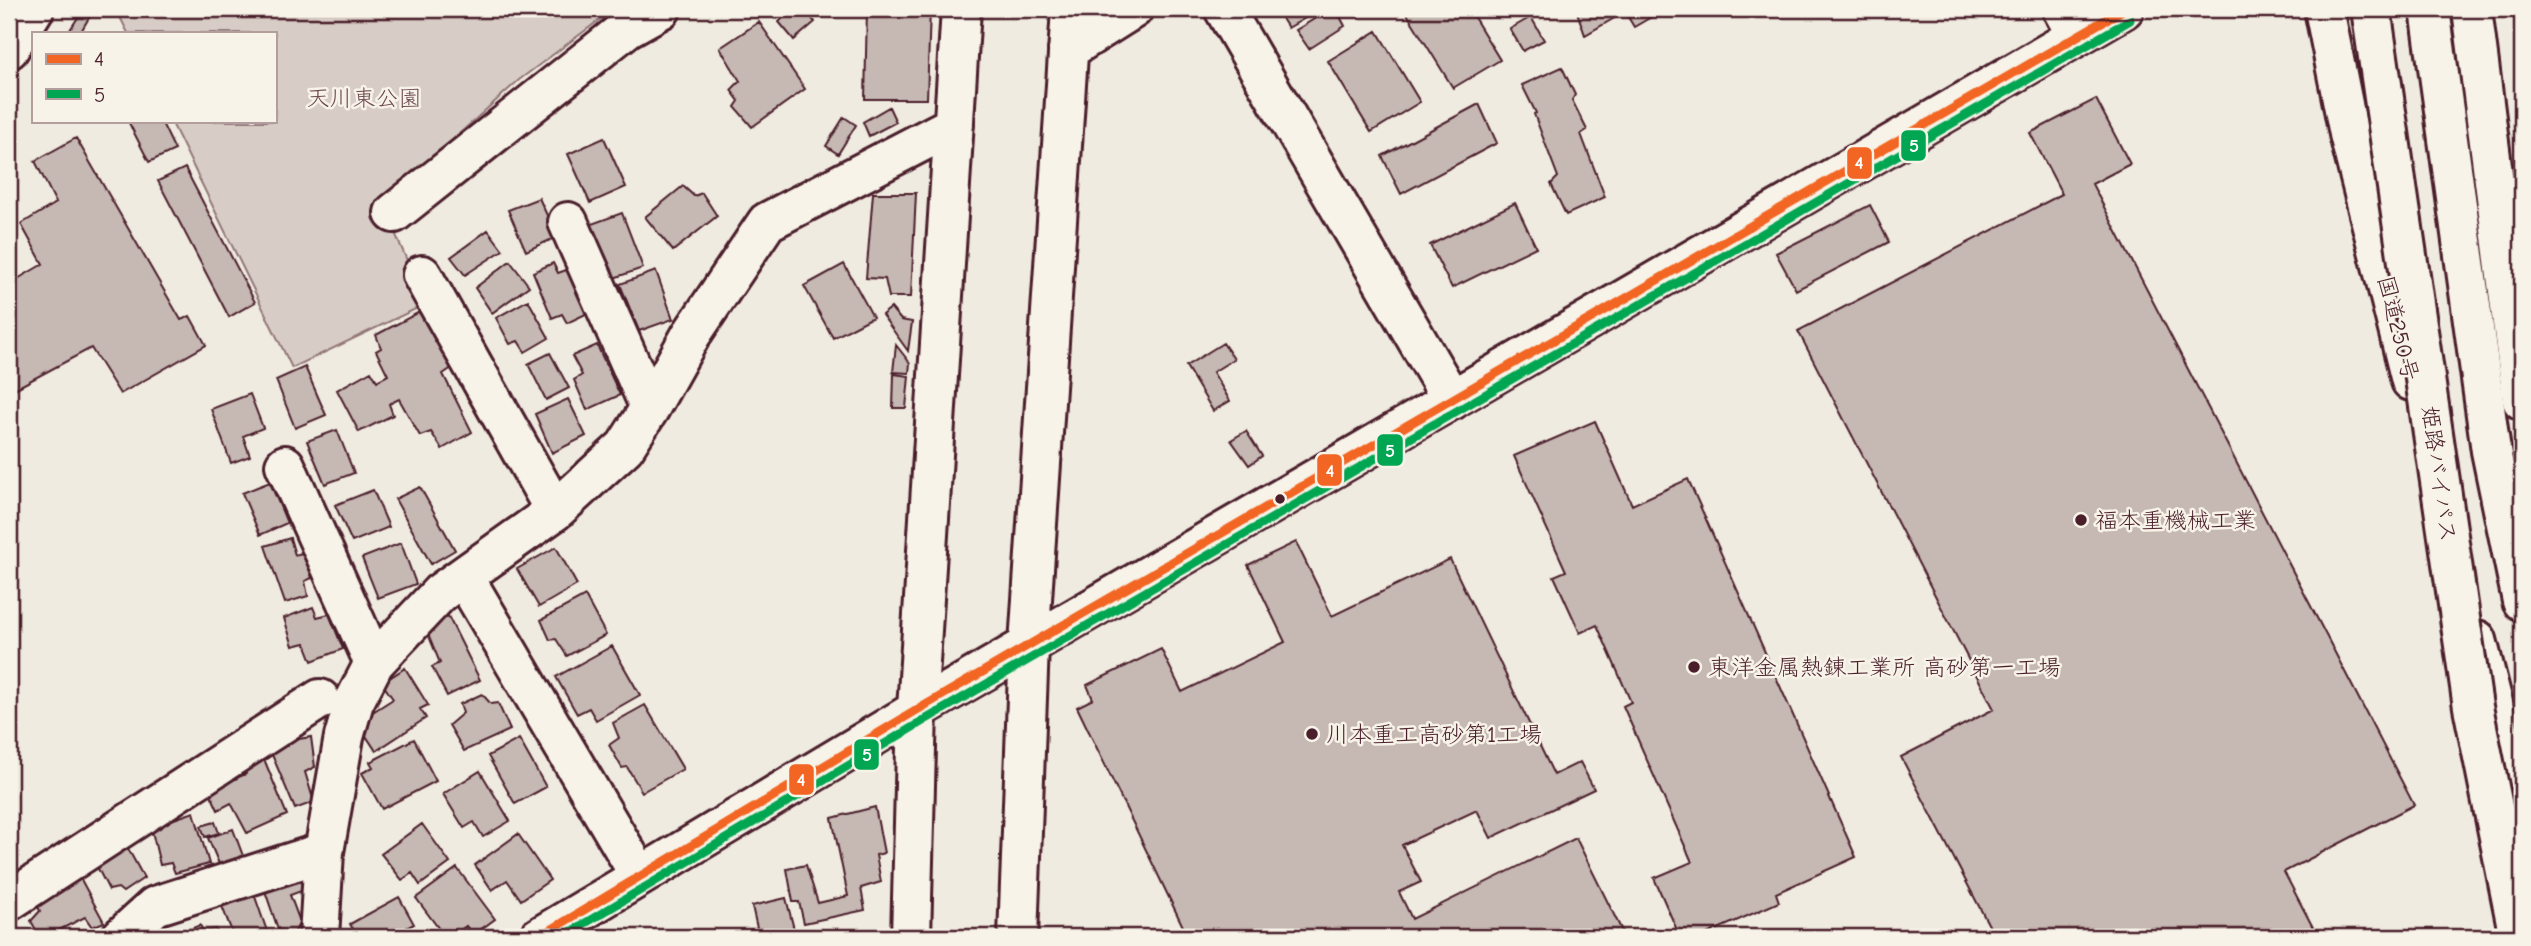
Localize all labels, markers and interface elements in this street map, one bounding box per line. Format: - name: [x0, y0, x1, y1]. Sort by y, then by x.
- legend: [32, 32, 276, 122]
- text: 4: [94, 47, 104, 71]
- text: 5: [94, 83, 105, 107]
- park label: 天川東公園: [307, 85, 422, 112]
- line badge: 5: [1900, 129, 1927, 162]
- text: 5: [1909, 135, 1919, 157]
- line badge: 4: [1846, 146, 1873, 180]
- text: 4: [1855, 152, 1864, 174]
- street label: 国道250号: [2372, 273, 2424, 383]
- street label: 姫路バイパス: [2416, 404, 2462, 544]
- line badge: 5: [1376, 433, 1404, 467]
- text: 5: [1385, 440, 1395, 462]
- line badge: 4: [1316, 453, 1343, 487]
- text: 4: [1326, 460, 1335, 482]
- unlabelled marker: [1273, 492, 1287, 506]
- place label: 福本重機械工業: [2095, 507, 2256, 534]
- marker: 福本重機械工業: [2073, 512, 2089, 528]
- place label: 東洋金属熱錬工業所 高砂第一工場: [1708, 654, 2061, 681]
- marker: 東洋金属熱錬工業所 高砂第一工場: [1686, 659, 1702, 675]
- place label: 川本重工高砂第1工場: [1326, 721, 1542, 748]
- marker: 川本重工高砂第1工場: [1304, 726, 1320, 742]
- line badge: 5: [853, 738, 880, 771]
- text: 5: [862, 744, 872, 766]
- line badge: 4: [788, 763, 815, 796]
- text: 4: [797, 769, 806, 791]

